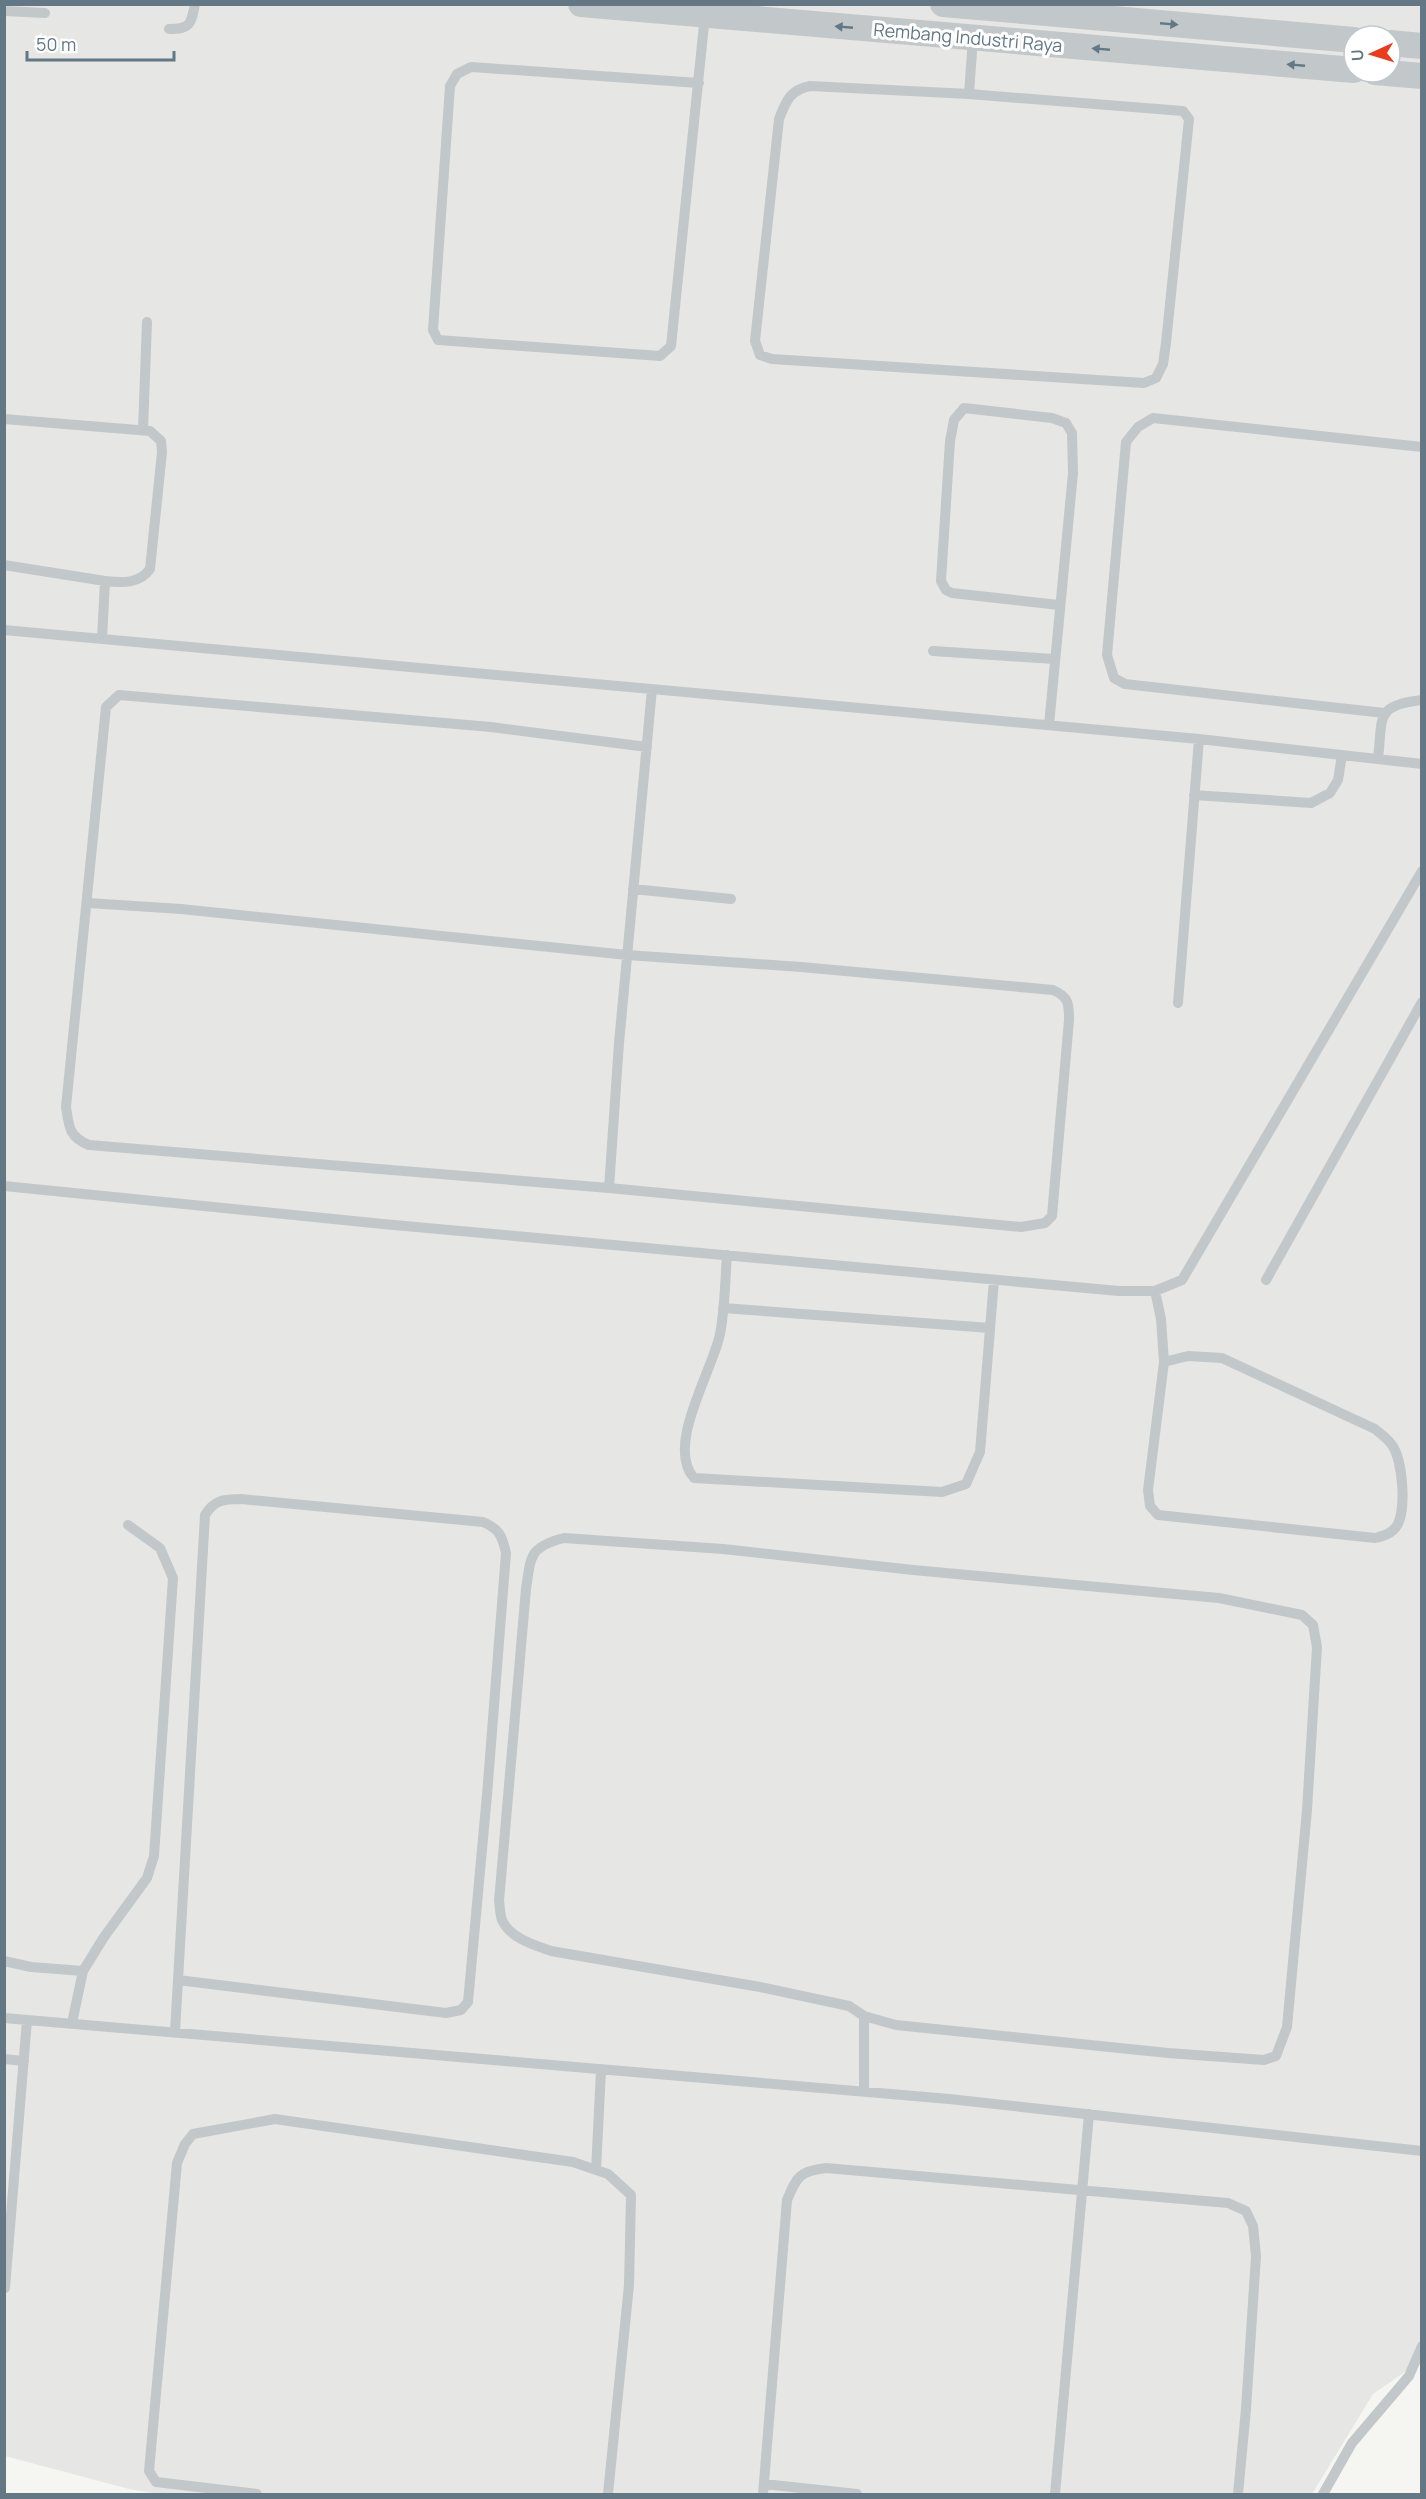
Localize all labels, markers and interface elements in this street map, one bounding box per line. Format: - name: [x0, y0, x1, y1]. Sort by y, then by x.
- street label: Rembang Industri Raya: [873, 17, 1063, 57]
- one-way arrow: [1159, 19, 1178, 29]
- one-way arrow: [835, 22, 854, 32]
- scale bar: [27, 24, 174, 62]
- north arrow: [1342, 24, 1402, 84]
- text: 50 m: [36, 32, 76, 56]
- one-way arrow: [1092, 44, 1111, 54]
- text: U: [1346, 49, 1368, 62]
- one-way arrow: [1286, 60, 1305, 70]

